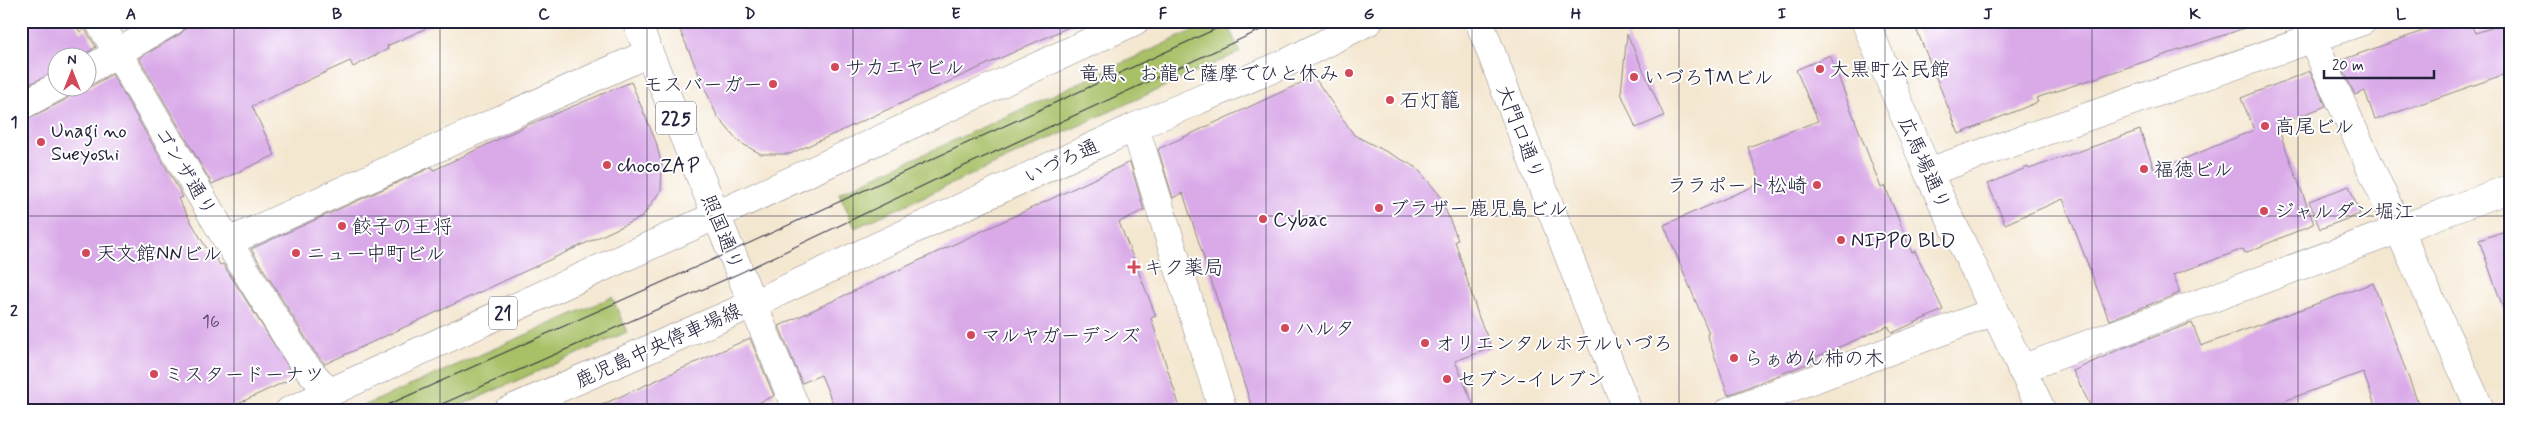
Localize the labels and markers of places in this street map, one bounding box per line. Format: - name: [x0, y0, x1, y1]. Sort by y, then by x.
- place label: サカエヤビル: [845, 55, 965, 82]
- place label: 大黒町公民館: [1830, 57, 1950, 84]
- marker: サカエヤビル: [829, 61, 841, 73]
- place label: 竜馬、お龍と薩摩でひと休み: [1079, 61, 1339, 88]
- marker: 大黒町公民館: [1814, 63, 1826, 75]
- place label: いづろTMビル: [1644, 65, 1774, 92]
- marker: 竜馬、お龍と薩摩でひと休み: [1343, 67, 1355, 79]
- marker: いづろTMビル: [1628, 71, 1640, 83]
- place label: モスバーガー: [643, 72, 763, 99]
- marker: モスバーガー: [767, 78, 779, 90]
- place label: 石灯籠: [1400, 88, 1460, 115]
- marker: 石灯籠: [1384, 94, 1396, 106]
- place label: 高尾ビル: [2275, 114, 2355, 141]
- place label: Unagi no Sueyoshi: [51, 118, 127, 168]
- marker: 高尾ビル: [2259, 120, 2271, 132]
- marker: Unagi no Sueyoshi: [35, 136, 47, 148]
- place label: chocoZAP: [617, 153, 700, 180]
- place label: 福徳ビル: [2154, 157, 2234, 184]
- marker: chocoZAP: [601, 159, 613, 171]
- marker: 福徳ビル: [2138, 163, 2150, 175]
- place label: ララポート松崎: [1667, 173, 1807, 200]
- marker: ララポート松崎: [1811, 179, 1823, 191]
- place label: ブラザー鹿児島ビル: [1389, 196, 1569, 223]
- place label: ジャルダン堀江: [2274, 199, 2414, 226]
- marker: ブラザー鹿児島ビル: [1373, 202, 1385, 214]
- marker: ジャルダン堀江: [2258, 205, 2270, 217]
- place label: Cybac: [1273, 207, 1327, 234]
- marker: Cybac: [1257, 213, 1269, 225]
- place label: 餃子の王将: [352, 214, 452, 241]
- marker: 餃子の王将: [336, 220, 348, 232]
- place label: NIPPO BLD: [1851, 228, 1956, 255]
- marker: NIPPO BLD: [1835, 234, 1847, 246]
- place label: 天文館NNビル: [96, 241, 223, 268]
- place label: ニュー中町ビル: [306, 241, 446, 268]
- marker: 天文館NNビル: [80, 247, 92, 259]
- marker: ニュー中町ビル: [290, 247, 302, 259]
- place label: キク薬局: [1144, 255, 1224, 282]
- marker: キク薬局: [1128, 261, 1140, 273]
- place label: ハルタ: [1295, 316, 1355, 343]
- marker: ハルタ: [1279, 322, 1291, 334]
- place label: マルヤガーデンズ: [981, 323, 1141, 350]
- marker: マルヤガーデンズ: [965, 329, 977, 341]
- place label: オリエンタルホテルいづろ: [1435, 331, 1673, 358]
- marker: オリエンタルホテルいづろ: [1419, 337, 1431, 349]
- place label: らぁめん柿の木: [1744, 346, 1884, 373]
- marker: らぁめん柿の木: [1728, 352, 1740, 364]
- place label: ミスタードーナツ: [164, 362, 324, 389]
- place label: セブン-イレブン: [1457, 367, 1606, 394]
- marker: ミスタードーナツ: [148, 368, 160, 380]
- marker: セブン-イレブン: [1441, 373, 1453, 385]

